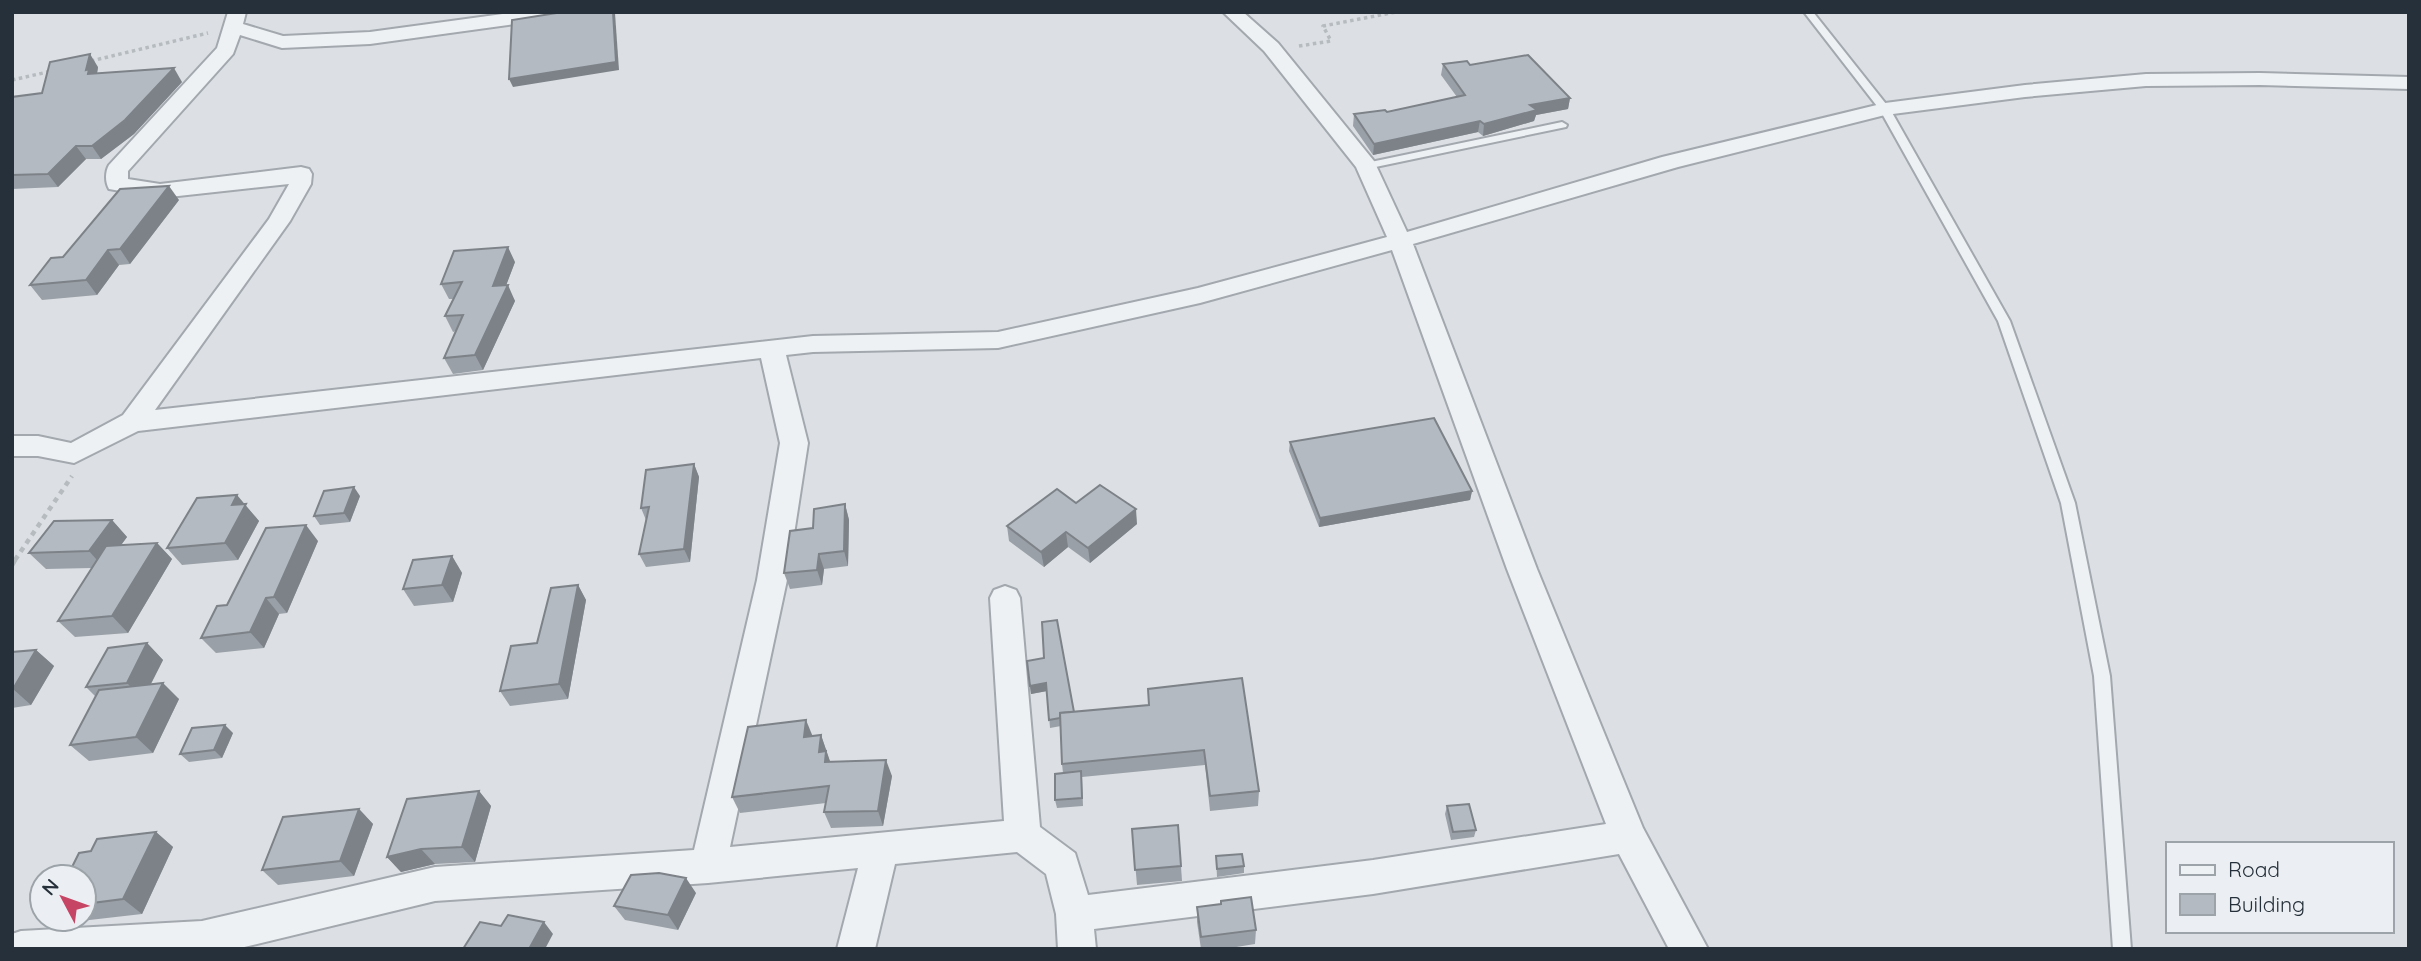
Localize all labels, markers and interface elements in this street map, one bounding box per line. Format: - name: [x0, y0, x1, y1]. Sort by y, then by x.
- legend: [2166, 842, 2393, 933]
- text: Road: [2228, 856, 2280, 882]
- north arrow: [28, 863, 98, 933]
- text: N: [37, 874, 64, 900]
- text: Building: [2228, 891, 2305, 917]

